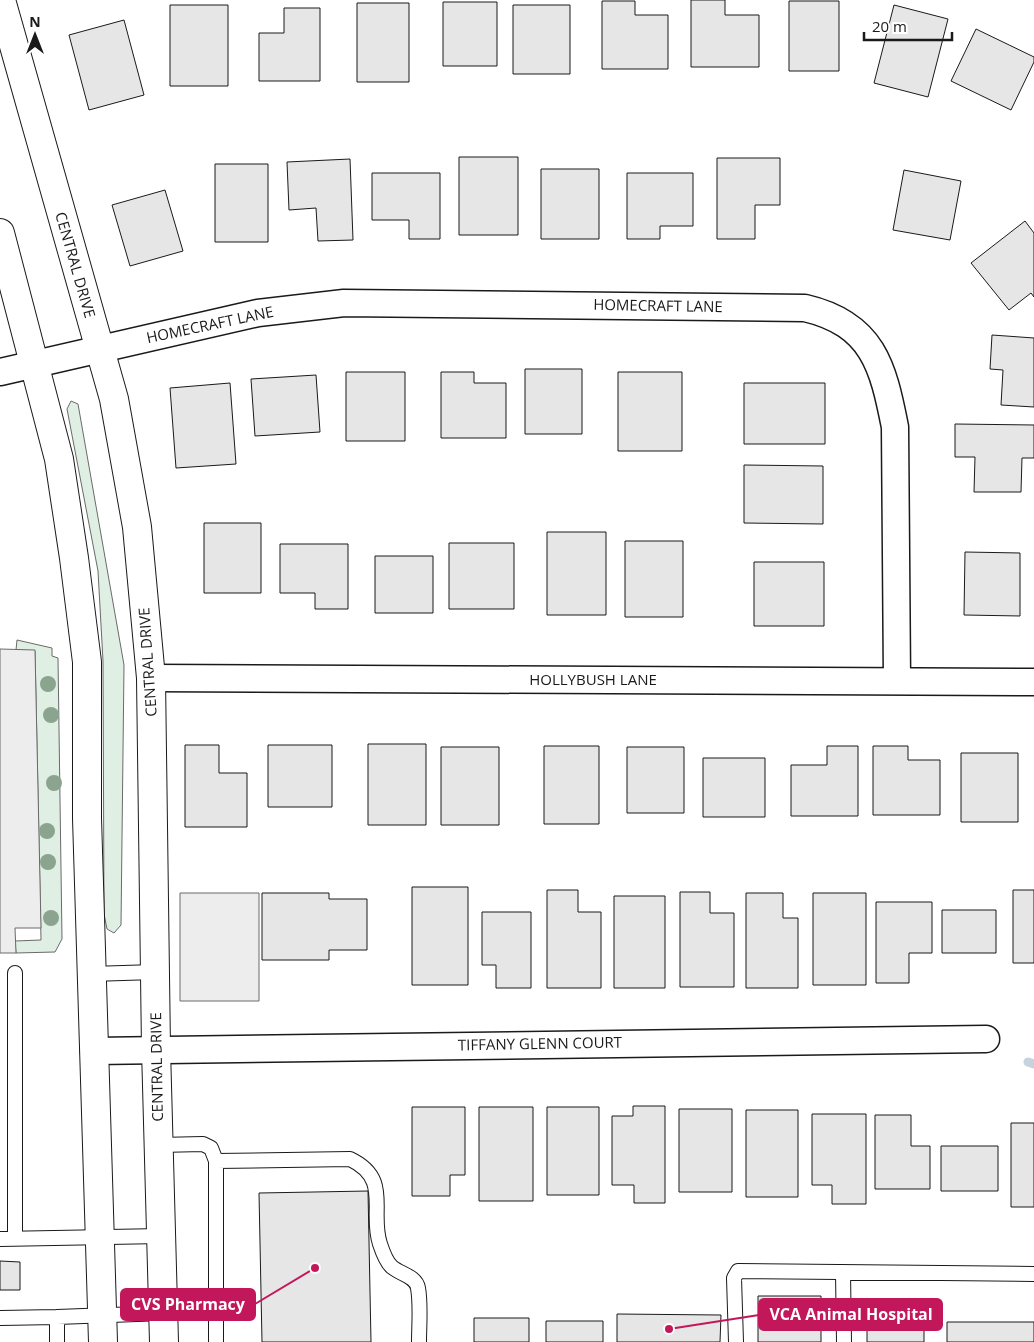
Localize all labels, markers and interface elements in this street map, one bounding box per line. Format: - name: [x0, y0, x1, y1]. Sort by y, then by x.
- north arrow: [10, 10, 60, 60]
- scale bar: [864, 10, 952, 42]
- text: N: [29, 12, 41, 31]
- text: 20 m: [872, 16, 907, 36]
- street label: CENTRAL DRIVE: [51, 209, 101, 320]
- street label: HOMECRAFT LANE: [593, 294, 723, 316]
- street label: HOMECRAFT LANE: [144, 301, 275, 347]
- street label: CENTRAL DRIVE: [133, 607, 161, 717]
- street label: HOLLYBUSH LANE: [529, 669, 657, 689]
- street label: CENTRAL DRIVE: [145, 1012, 167, 1122]
- street label: TIFFANY GLENN COURT: [458, 1032, 623, 1054]
- callout: CVS Pharmacy: [121, 1289, 255, 1320]
- text: CVS Pharmacy: [131, 1293, 246, 1315]
- callout: VCA Animal Hospital: [759, 1299, 942, 1330]
- text: VCA Animal Hospital: [769, 1303, 933, 1325]

